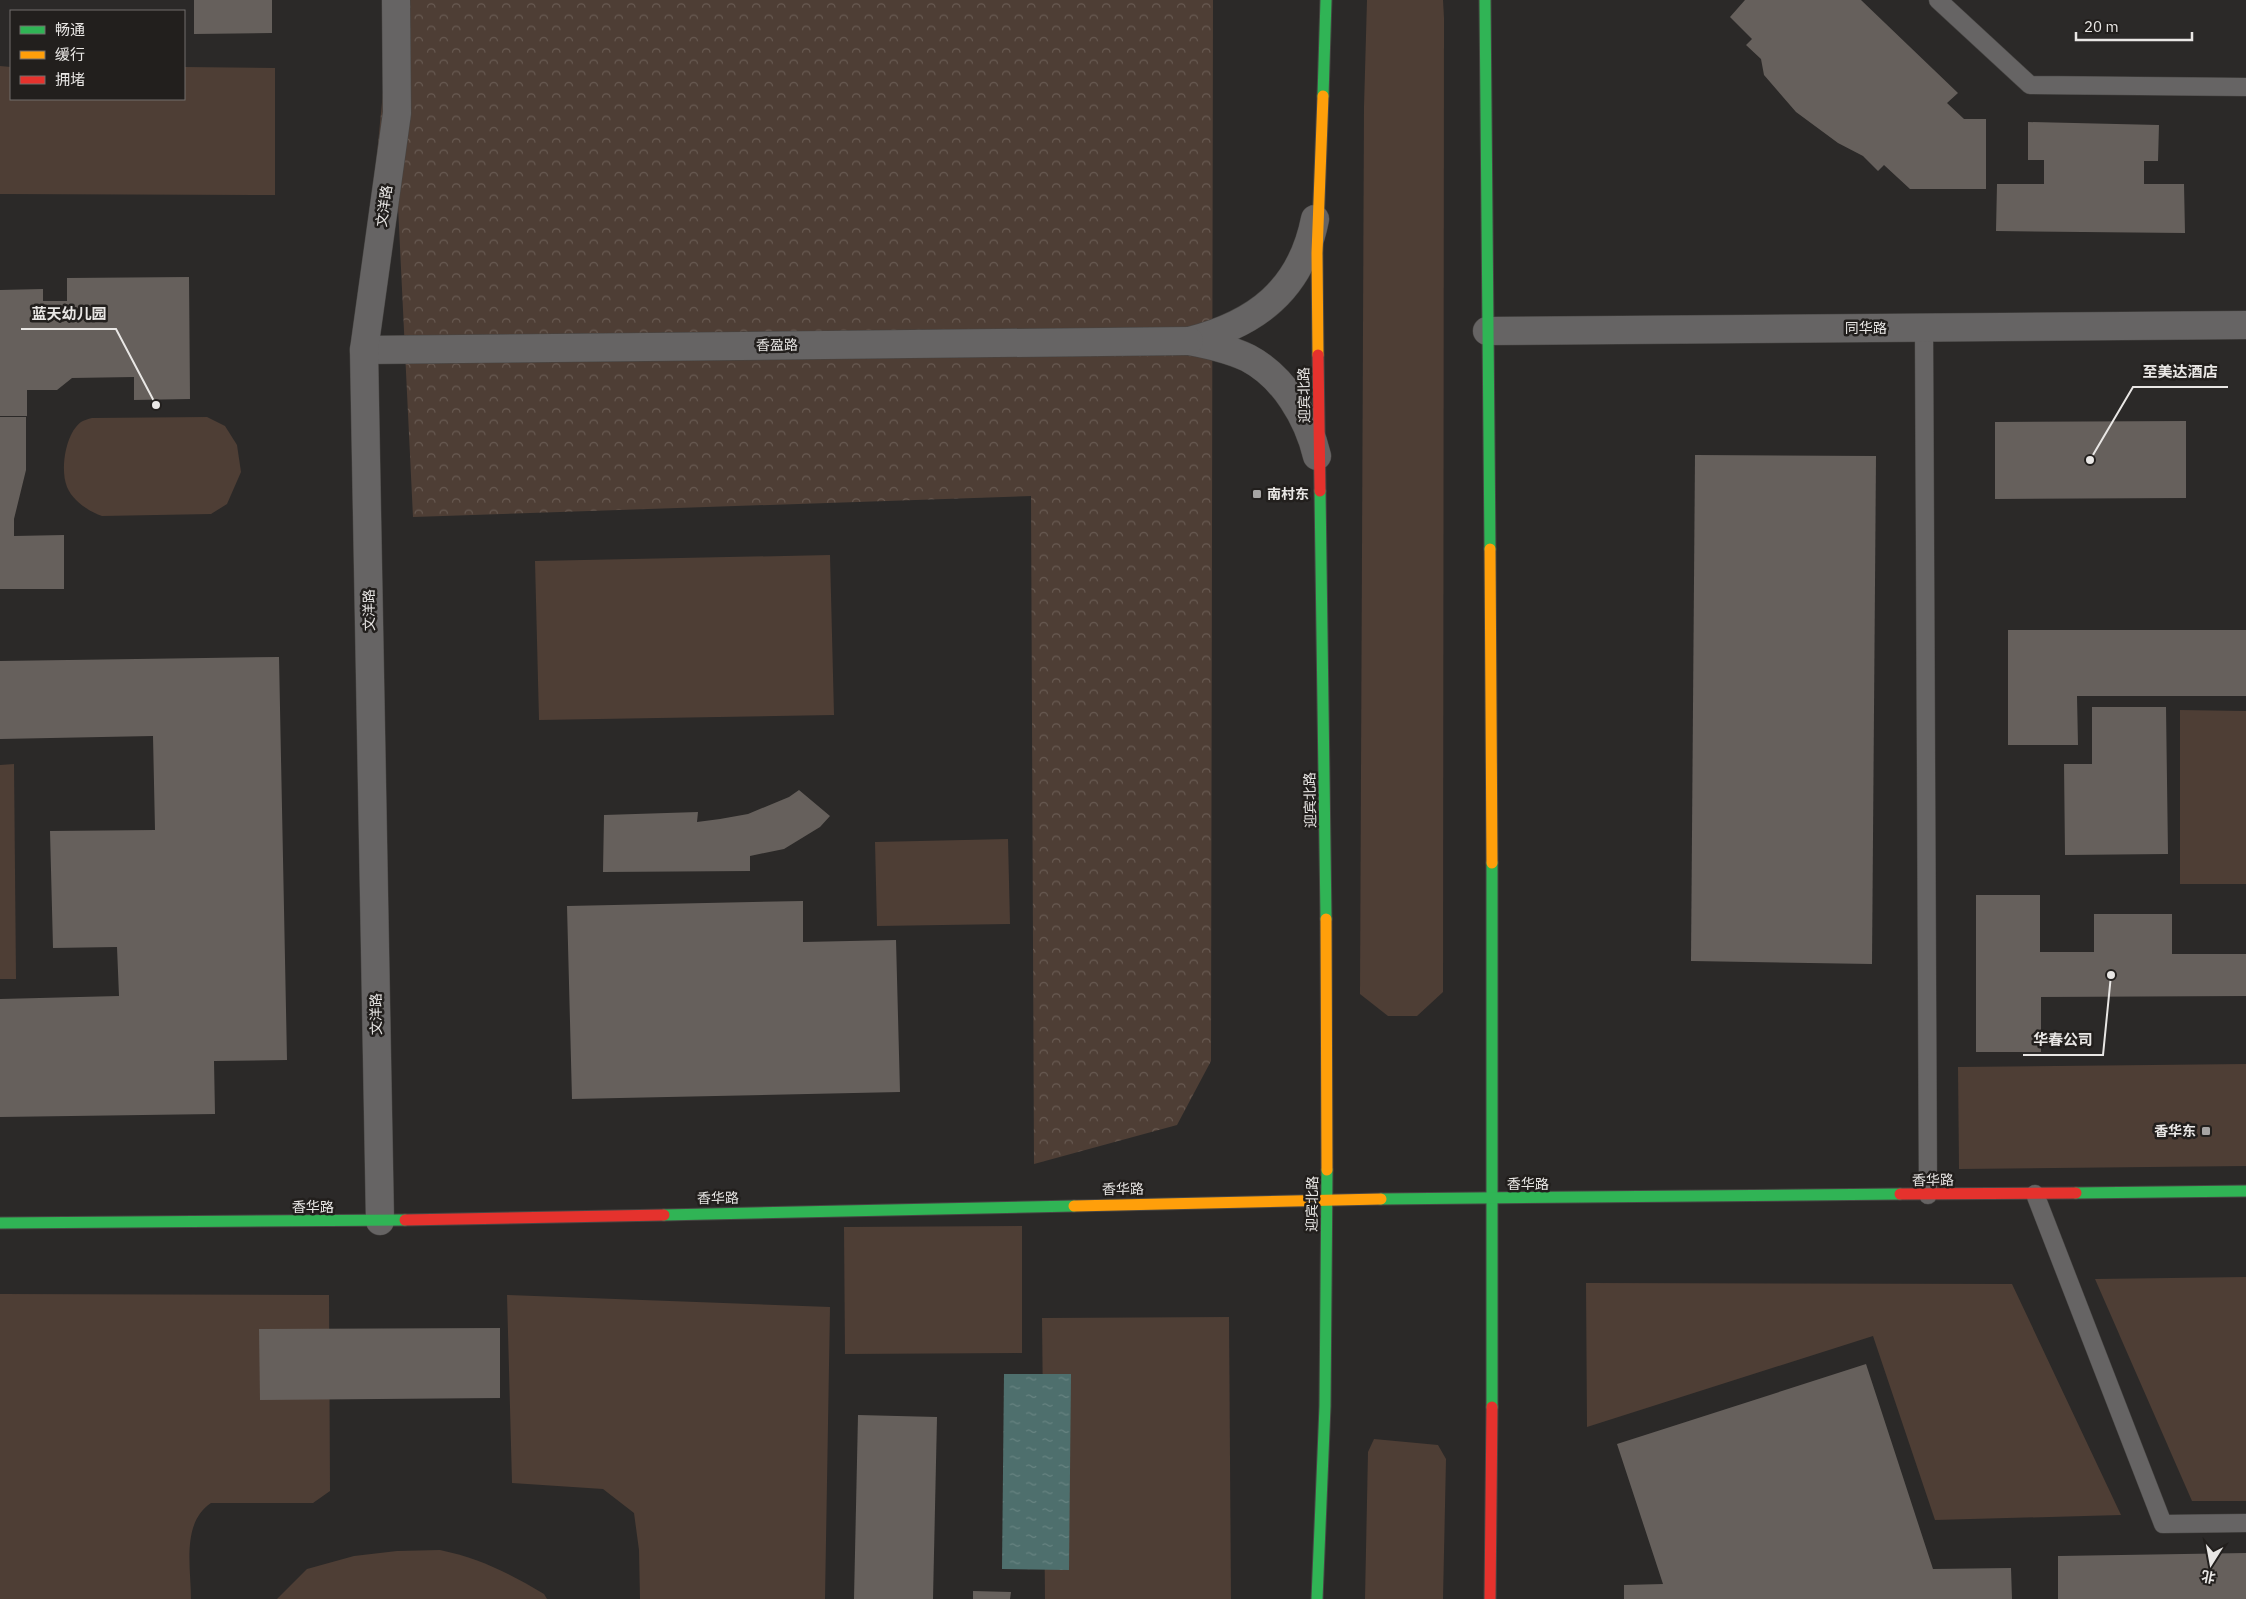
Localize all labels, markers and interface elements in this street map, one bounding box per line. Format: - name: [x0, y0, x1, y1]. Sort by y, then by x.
- legend: [10, 10, 185, 100]
- scale bar: [2076, 10, 2192, 42]
- text: 20 m: [2084, 17, 2119, 36]
- text: 畅通: [55, 20, 85, 39]
- text: 缓行: [55, 45, 85, 64]
- text: 拥堵: [55, 70, 85, 89]
- street label: 文洋路: [372, 184, 396, 228]
- callout: 蓝天幼儿园: [21, 299, 116, 329]
- text: 蓝天幼儿园: [31, 304, 107, 323]
- street label: 同华路: [1845, 319, 1887, 337]
- street label: 香盈路: [756, 336, 798, 354]
- callout: 至美达酒店: [2133, 357, 2228, 387]
- text: 至美达酒店: [2142, 362, 2218, 381]
- street label: 迎宾北路: [1295, 367, 1313, 423]
- place label: 南村东: [1267, 485, 1309, 503]
- marker: 南村东: [1251, 488, 1263, 500]
- street label: 文洋路: [360, 589, 378, 631]
- street label: 迎宾北路: [1301, 772, 1319, 828]
- street label: 文洋路: [367, 993, 385, 1035]
- callout: 华春公司: [2023, 1025, 2103, 1055]
- text: 华春公司: [2033, 1030, 2093, 1049]
- place label: 香华东: [2154, 1122, 2196, 1140]
- marker: 香华东: [2200, 1125, 2212, 1137]
- street label: 香华路: [1912, 1171, 1954, 1189]
- street label: 香华路: [1507, 1175, 1549, 1193]
- street label: 迎宾北路: [1303, 1176, 1321, 1232]
- street label: 香华路: [1102, 1180, 1144, 1198]
- street label: 香华路: [697, 1189, 739, 1207]
- street label: 香华路: [292, 1198, 334, 1216]
- north arrow: [2186, 1539, 2236, 1589]
- text: 北: [2200, 1567, 2217, 1587]

